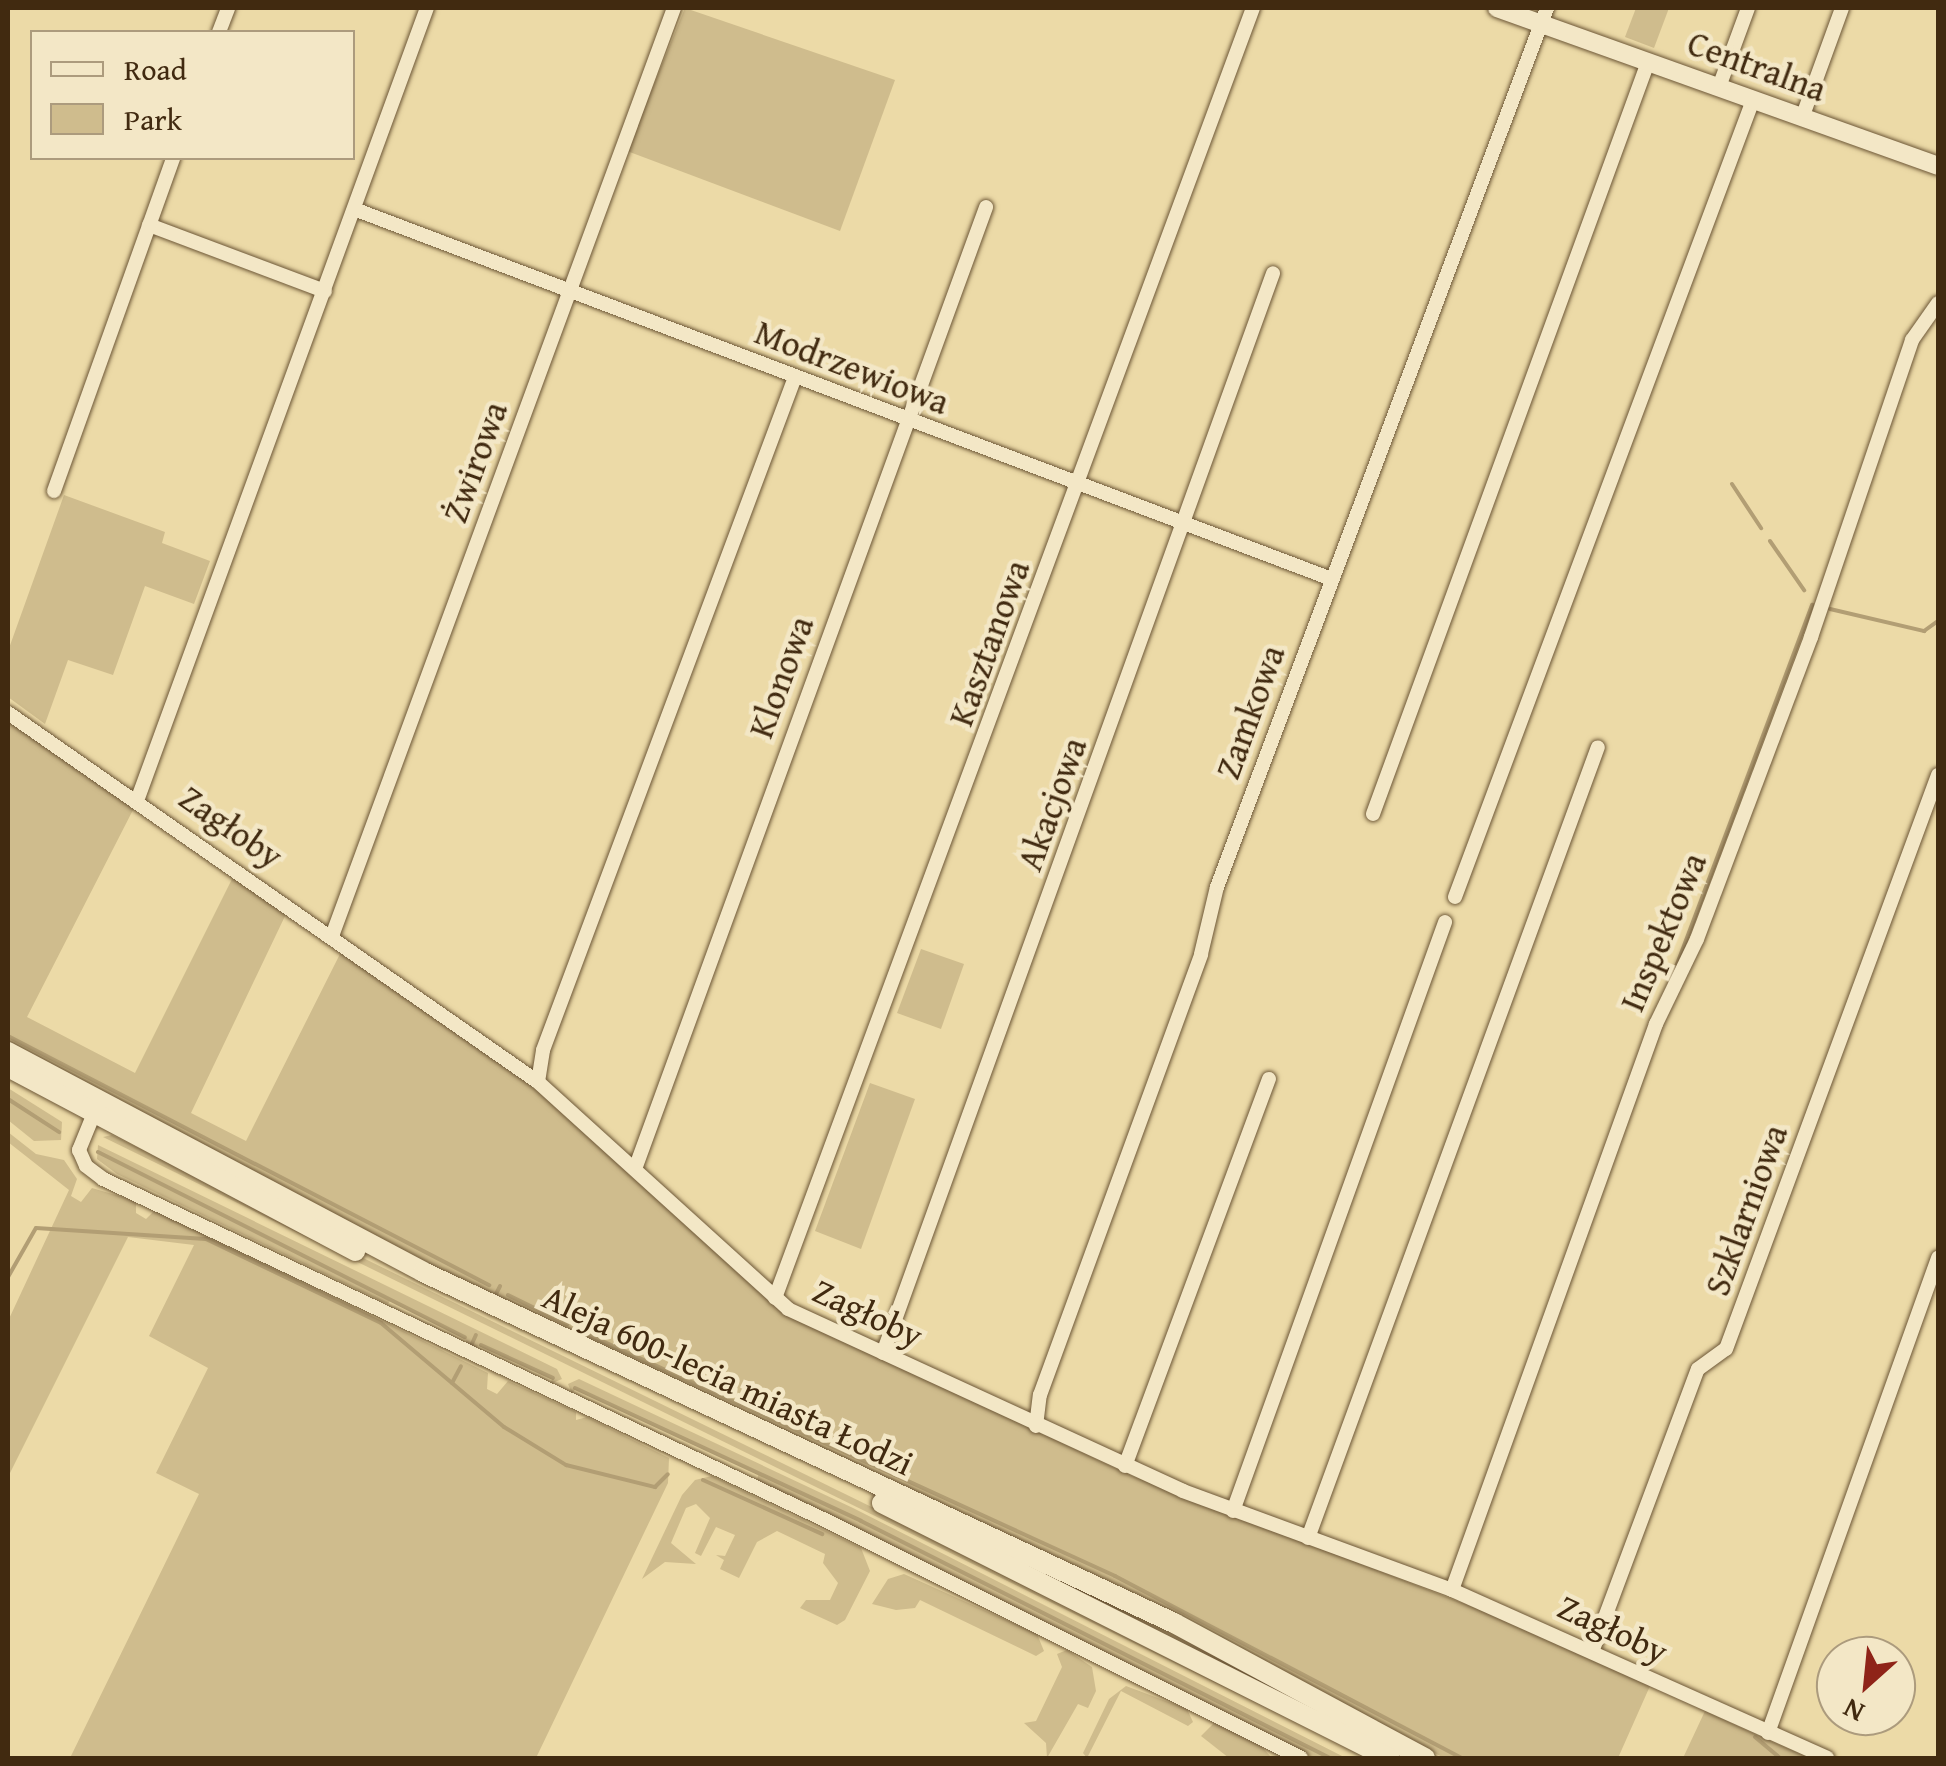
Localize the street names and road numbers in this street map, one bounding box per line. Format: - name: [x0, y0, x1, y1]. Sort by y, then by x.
- street label: Centralna: [1682, 22, 1832, 110]
- street label: Modrzewiowa: [749, 311, 955, 423]
- street label: Żwirowa: [434, 396, 516, 528]
- street label: Kasztanowa: [940, 554, 1038, 732]
- street label: Klonowa: [740, 611, 822, 743]
- street label: Zamkowa: [1207, 640, 1293, 784]
- street label: Akacjowa: [1009, 732, 1095, 876]
- street label: Zagłoby: [171, 776, 291, 878]
- street label: Inspektowa: [1611, 846, 1715, 1018]
- street label: Szklarniowa: [1696, 1119, 1796, 1301]
- street label: Zagłoby: [806, 1269, 930, 1357]
- street label: Aleja 600-lecia miasta Łodzi: [536, 1276, 920, 1484]
- street label: Zagłoby: [1551, 1585, 1675, 1673]

